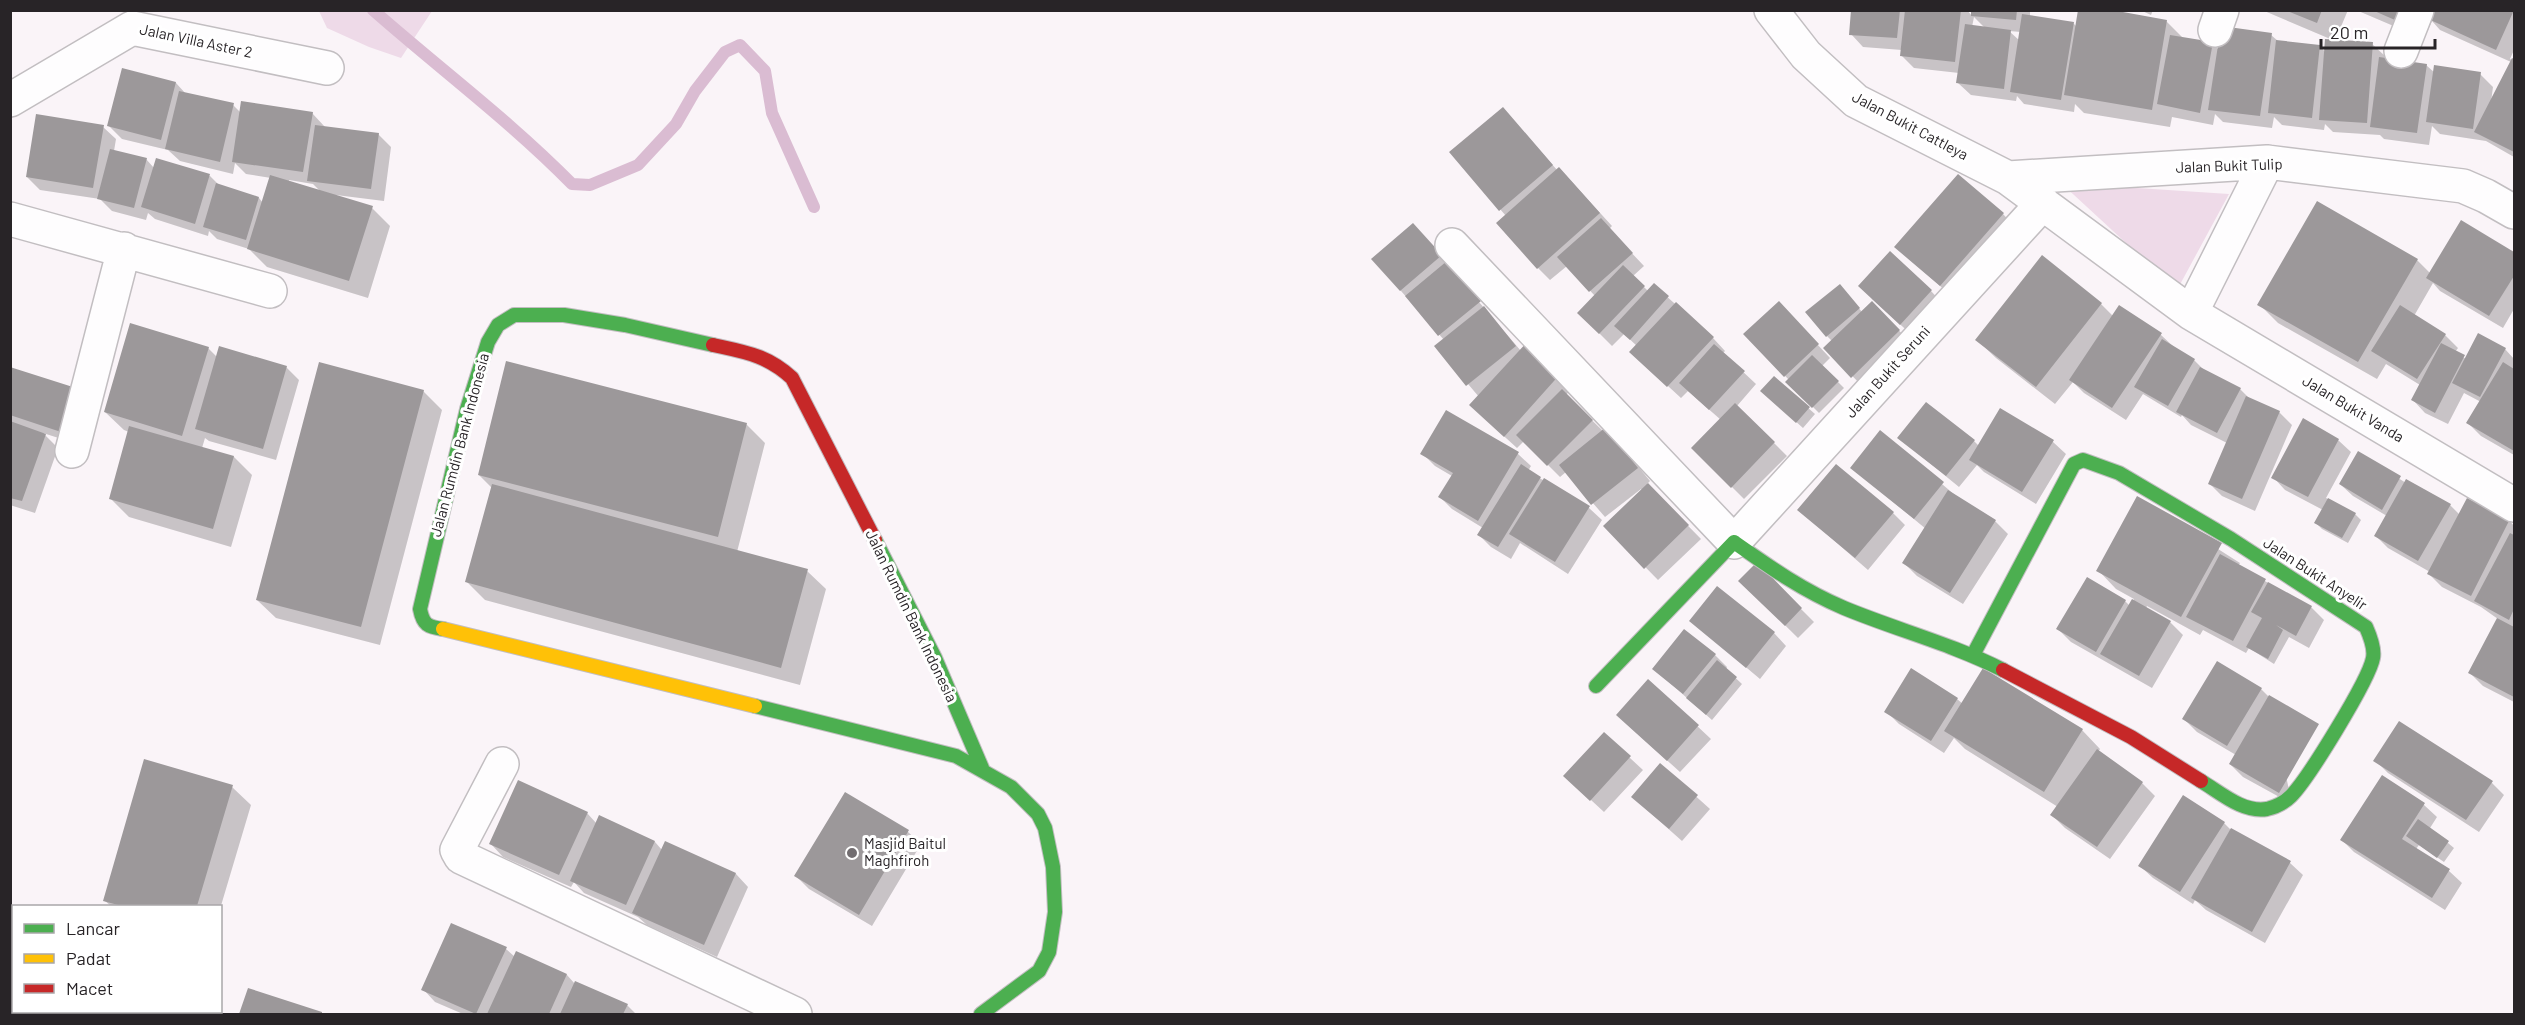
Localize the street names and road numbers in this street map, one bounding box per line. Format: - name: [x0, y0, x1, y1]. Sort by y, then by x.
- street label: Jalan Villa Aster 2: [138, 19, 254, 61]
- street label: Jalan Bukit Cattleya: [1849, 87, 1972, 163]
- street label: Jalan Bukit Tulip: [2175, 154, 2283, 176]
- street label: Jalan Bukit Seruni: [1841, 322, 1933, 421]
- street label: Jalan Rumdin Bank Indonesia: [426, 351, 492, 539]
- street label: Jalan Bukit Vanda: [2300, 371, 2408, 446]
- street label: Jalan Rumdin Bank Indonesia: [862, 526, 962, 705]
- street label: Jalan Bukit Anyelir: [2260, 533, 2371, 614]

